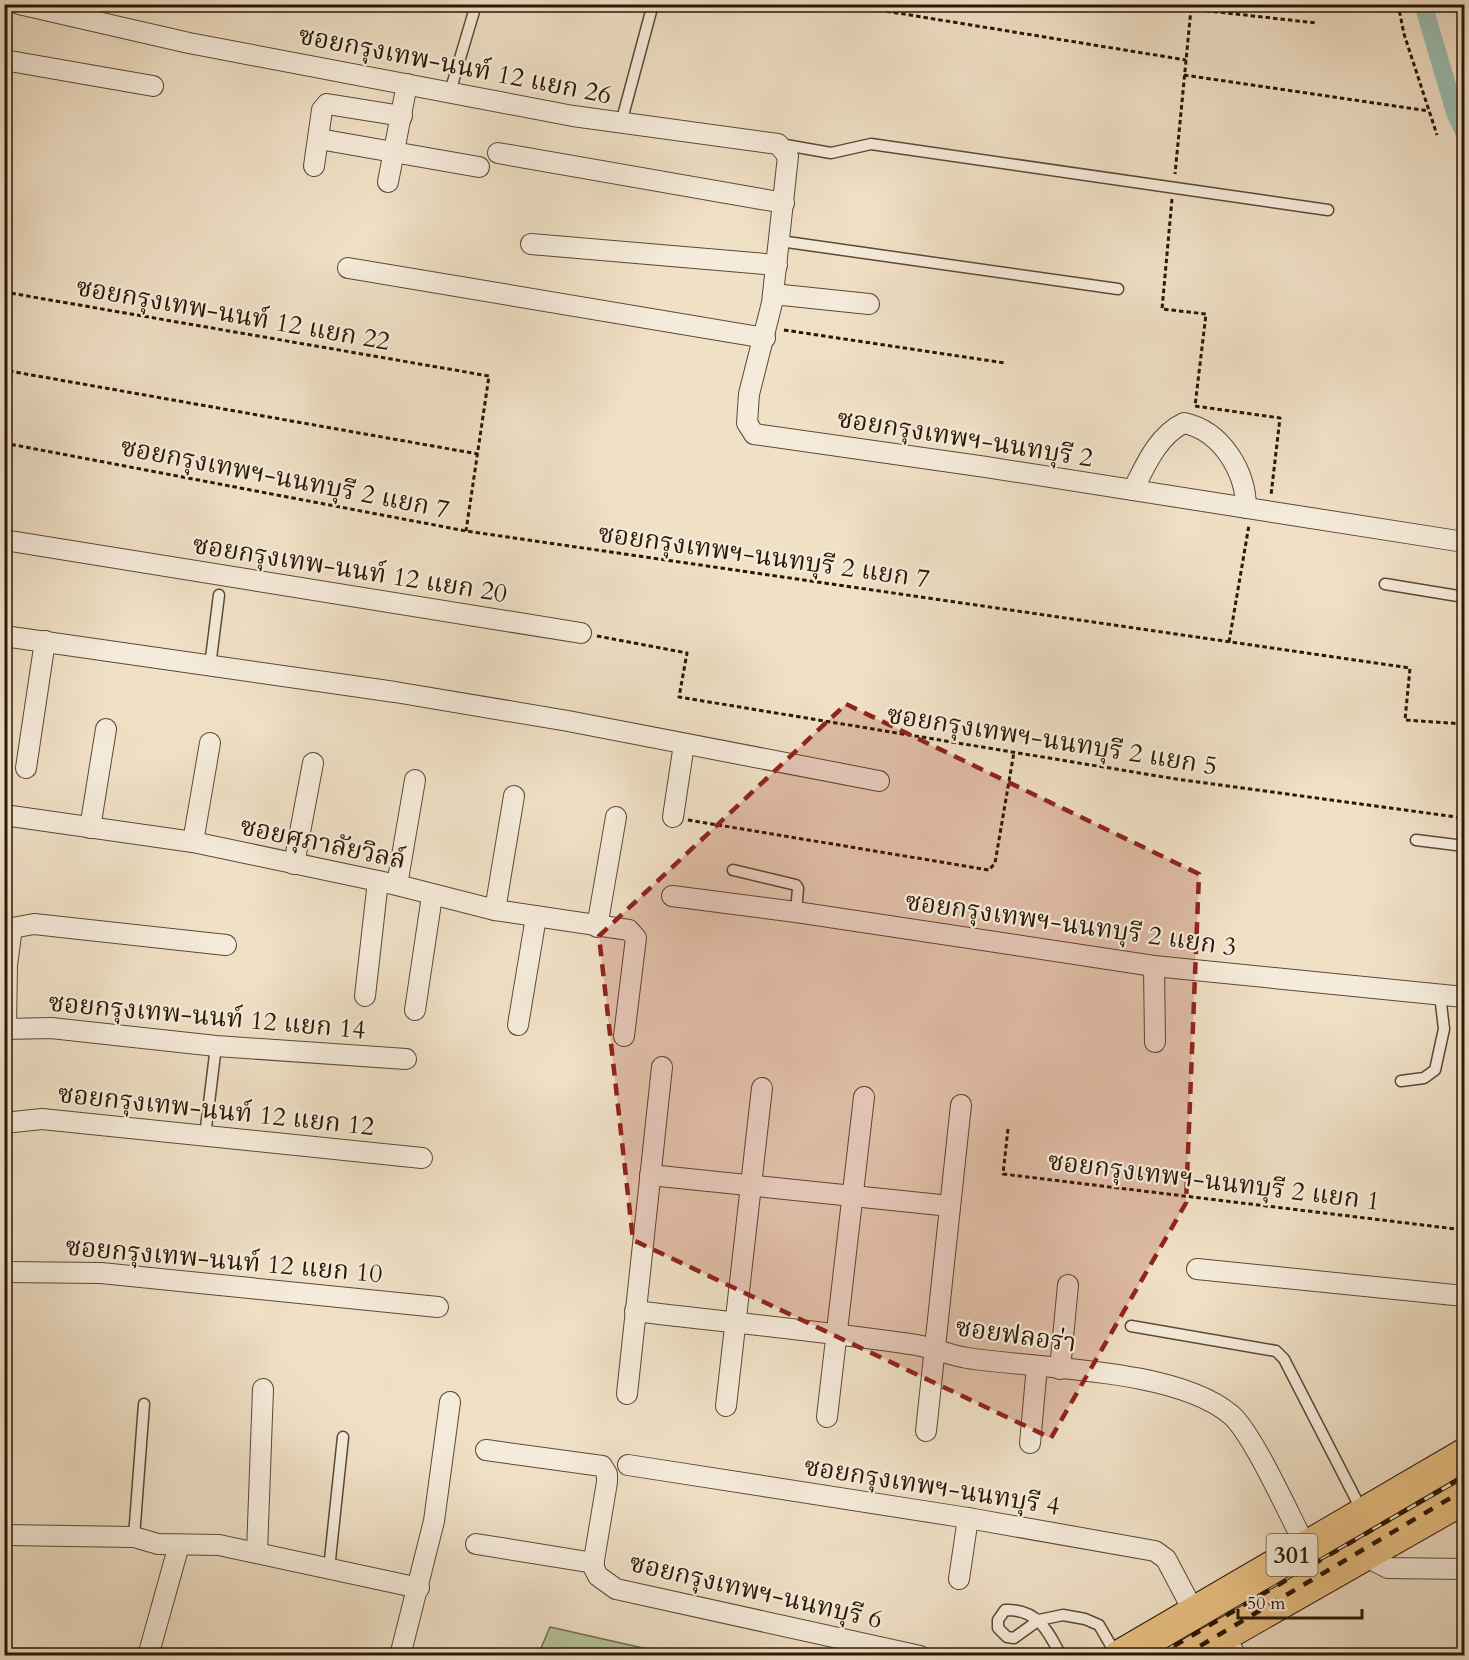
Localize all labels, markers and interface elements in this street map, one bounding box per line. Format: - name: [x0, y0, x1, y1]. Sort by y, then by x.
- street label: ซอยกรุงเทพ-นนท์ 12 แยก 26: [296, 17, 614, 113]
- street label: ซอยกรุงเทพ-นนท์ 12 แยก 22: [73, 269, 393, 359]
- street label: ซอยกรุงเทพฯ-นนทบุรี 2: [835, 400, 1095, 476]
- street label: ซอยกรุงเทพฯ-นนทบุรี 2 แยก 7: [118, 429, 452, 527]
- street label: ซอยกรุงเทพฯ-นนทบุรี 2 แยก 7: [596, 515, 932, 597]
- street label: ซอยกรุงเทพ-นนท์ 12 แยก 20: [190, 527, 510, 611]
- street label: ซอยกรุงเทพฯ-นนทบุรี 2 แยก 5: [884, 697, 1220, 783]
- street label: ซอยศุภาลัยวิลล์: [237, 808, 409, 878]
- street label: ซอยกรุงเทพฯ-นนทบุรี 2 แยก 3: [903, 883, 1239, 965]
- street label: ซอยกรุงเทพ-นนท์ 12 แยก 14: [47, 985, 367, 1047]
- street label: ซอยกรุงเทพ-นนท์ 12 แยก 12: [56, 1076, 376, 1144]
- street label: ซอยกรุงเทพฯ-นนทบุรี 2 แยก 1: [1046, 1143, 1382, 1219]
- street label: ซอยกรุงเทพ-นนท์ 12 แยก 10: [64, 1229, 384, 1291]
- street label: ซอยฟลอร่า: [953, 1309, 1079, 1361]
- street label: ซอยกรุงเทพฯ-นนทบุรี 4: [802, 1448, 1062, 1524]
- road number: 301: [1266, 1534, 1318, 1576]
- street label: ซอยกรุงเทพฯ-นนทบุรี 6: [626, 1545, 886, 1637]
- scale bar: [1238, 1582, 1362, 1620]
- text: 50 m: [1247, 1591, 1286, 1616]

